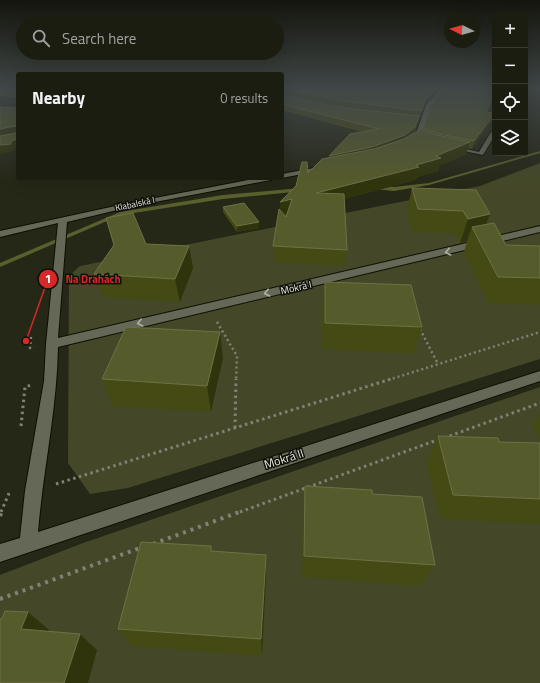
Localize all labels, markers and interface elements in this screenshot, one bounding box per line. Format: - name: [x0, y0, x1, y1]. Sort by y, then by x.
- north arrow: [444, 12, 480, 48]
- map controls: [492, 12, 528, 156]
- button: +: [492, 12, 528, 48]
- search box: [16, 16, 284, 60]
- icon: search: [30, 27, 52, 49]
- text: Search here: [62, 27, 136, 50]
- button: −: [492, 48, 528, 84]
- button: locate: [492, 84, 528, 120]
- text: Nearby: [32, 85, 85, 111]
- text: 0 results: [220, 88, 268, 108]
- button: layers: [492, 120, 528, 156]
- street label: Klabalská I: [114, 193, 156, 214]
- one-way arrow: [445, 247, 451, 255]
- callout: Na Drahách: [38, 267, 129, 290]
- text: 1: [45, 269, 51, 288]
- text: Na Drahách: [65, 271, 121, 287]
- street label: Mokrá I: [279, 277, 313, 298]
- one-way arrow: [263, 289, 270, 297]
- one-way arrow: [137, 318, 144, 327]
- street label: Mokrá II: [262, 443, 306, 474]

